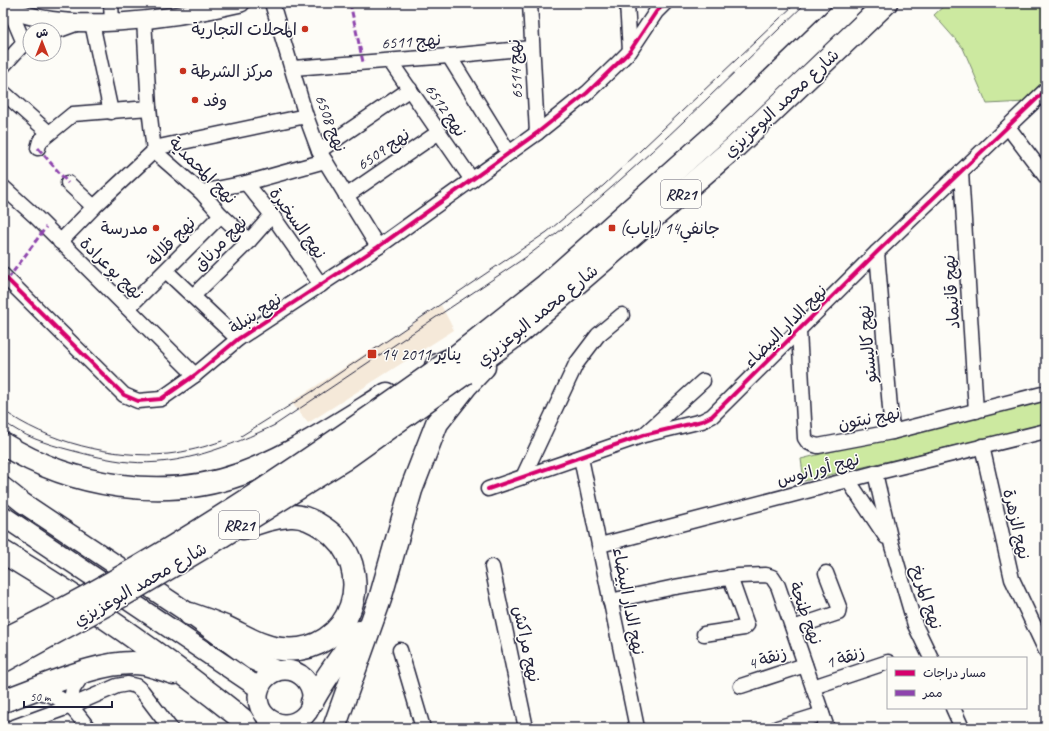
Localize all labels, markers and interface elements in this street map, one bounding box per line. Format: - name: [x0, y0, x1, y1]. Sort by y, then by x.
- place label: المحلات التجارية: [192, 19, 297, 40]
- north arrow: [22, 22, 62, 62]
- marker: المحلات التجارية: [300, 24, 310, 34]
- text: ش: [36, 25, 48, 39]
- street label: نهج 6511: [380, 29, 442, 55]
- street label: نهج 6514: [503, 38, 529, 99]
- street label: شارع محمد البوعزيزي: [719, 44, 845, 164]
- place label: مركز الشرطة: [191, 61, 273, 82]
- marker: مركز الشرطة: [178, 66, 188, 76]
- street label: نهج 6512: [419, 80, 471, 142]
- place label: وفد: [203, 90, 227, 111]
- street label: نهج 6508: [309, 91, 351, 155]
- marker: وفد: [190, 95, 200, 105]
- street label: نهج 6509: [353, 124, 414, 176]
- street label: نهج المحمدية: [164, 132, 241, 209]
- road number: RR21: [661, 180, 701, 208]
- street label: نهج السخيرة: [264, 183, 331, 264]
- street label: نهج مرناق: [189, 211, 252, 276]
- street label: نهج قلالة: [143, 212, 201, 271]
- place label: مدرسة: [101, 218, 148, 239]
- place label: جانفي14 (إياب): [620, 218, 720, 243]
- marker: مدرسة: [151, 223, 161, 233]
- marker: جانفي14 (إياب): [607, 223, 617, 233]
- street label: نهج بوعرادة: [75, 233, 148, 305]
- street label: نهج قانيماد: [938, 254, 966, 330]
- street label: شارع محمد البوعزيزي: [472, 260, 604, 372]
- street label: نهج الدار البيضاء: [739, 280, 832, 373]
- street label: نهج بنبلة: [225, 288, 286, 339]
- street label: نهج كاليستو: [854, 304, 882, 385]
- place label: 14 يناير 2011: [381, 344, 462, 365]
- marker: 14 يناير 2011: [366, 348, 378, 360]
- street label: نهج نبتون: [836, 402, 902, 436]
- street label: نهج أورانوس: [774, 448, 862, 492]
- street label: نهج الزهرة: [997, 487, 1035, 562]
- road number: RR21: [219, 511, 259, 539]
- street label: شارع محمد البوعزيزي: [70, 538, 212, 633]
- street label: نهج الدار البيضاء: [607, 545, 649, 657]
- street label: نهج المريخ: [905, 562, 947, 632]
- street label: نهج طنجة: [784, 579, 827, 648]
- street label: نهج مراكش: [507, 604, 545, 684]
- street label: زنقة 1: [823, 641, 867, 674]
- street label: زنقة 4: [745, 642, 789, 675]
- legend: [887, 657, 1027, 709]
- text: مسار دراجات: [923, 665, 986, 681]
- scale bar: [24, 683, 112, 709]
- text: ممر: [922, 685, 942, 701]
- text: 50 m: [30, 689, 52, 705]

